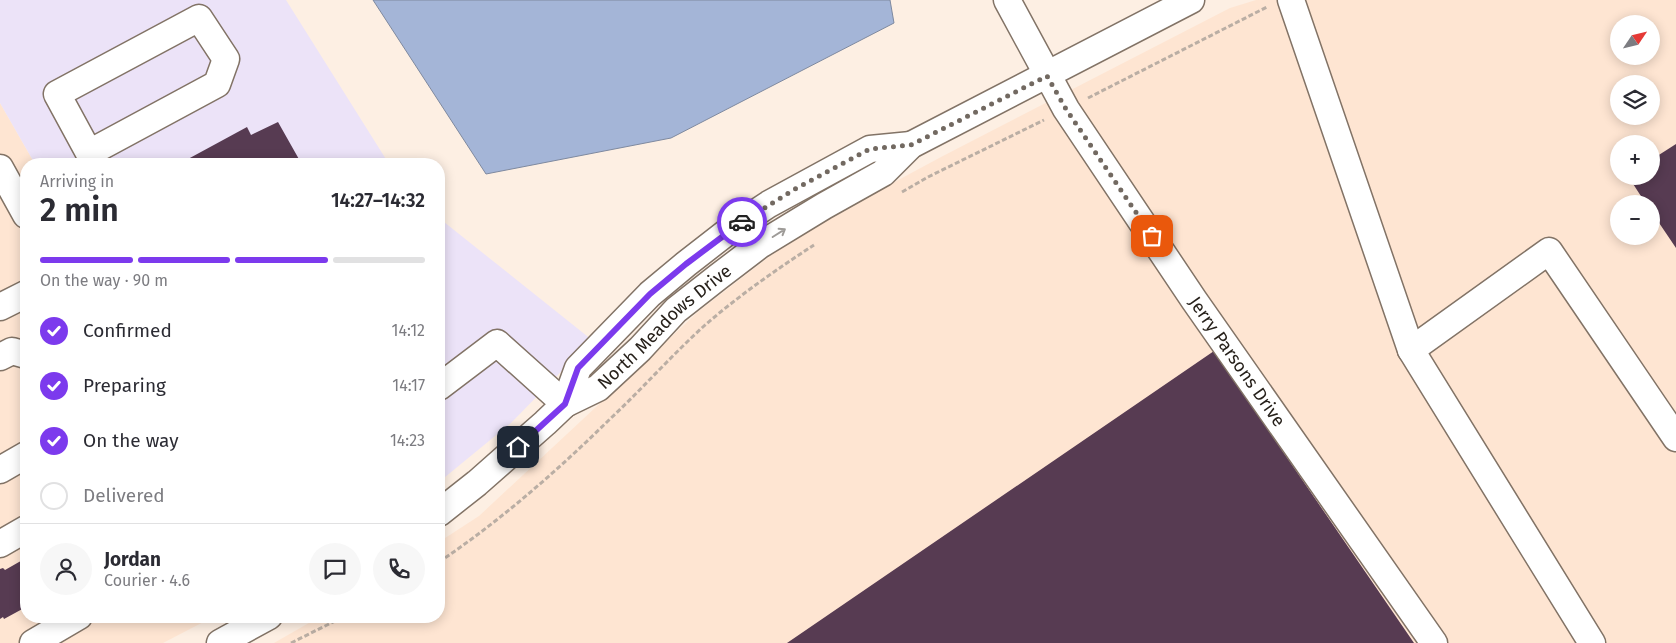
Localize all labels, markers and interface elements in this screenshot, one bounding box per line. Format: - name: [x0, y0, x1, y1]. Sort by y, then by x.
- north arrow: [1610, 15, 1660, 65]
- map controls: [1610, 15, 1660, 245]
- button: layers: [1610, 75, 1660, 125]
- button: +: [1610, 135, 1660, 185]
- text: Arriving in: [40, 172, 114, 191]
- text: 14:27–14:32: [331, 189, 425, 212]
- text: 2 min: [40, 191, 119, 229]
- button: −: [1610, 195, 1660, 245]
- courier: [717, 197, 767, 247]
- icon: car: [728, 208, 756, 236]
- pin: [1131, 215, 1173, 257]
- icon: bag: [1138, 222, 1166, 250]
- one-way arrow: [772, 228, 786, 238]
- street label: North Meadows Drive: [593, 260, 736, 394]
- text: On the way · 90 m: [40, 271, 168, 290]
- street label: Jerry Parsons Drive: [1184, 292, 1290, 431]
- icon: check: [40, 317, 68, 345]
- text: Confirmed: [83, 319, 172, 342]
- text: 14:12: [392, 321, 425, 340]
- icon: check: [40, 372, 68, 400]
- text: Preparing: [83, 374, 166, 397]
- text: 14:17: [392, 376, 425, 395]
- pin: [497, 426, 539, 468]
- icon: check: [40, 427, 68, 455]
- text: On the way: [83, 429, 179, 452]
- text: 14:23: [390, 431, 425, 450]
- icon: home: [504, 433, 532, 461]
- text: Delivered: [83, 484, 165, 507]
- button: person: [40, 543, 92, 595]
- button: chat: [309, 543, 361, 595]
- button: phone: [373, 543, 425, 595]
- text: Jordan: [104, 548, 161, 571]
- text: Courier · 4.6: [104, 571, 190, 590]

